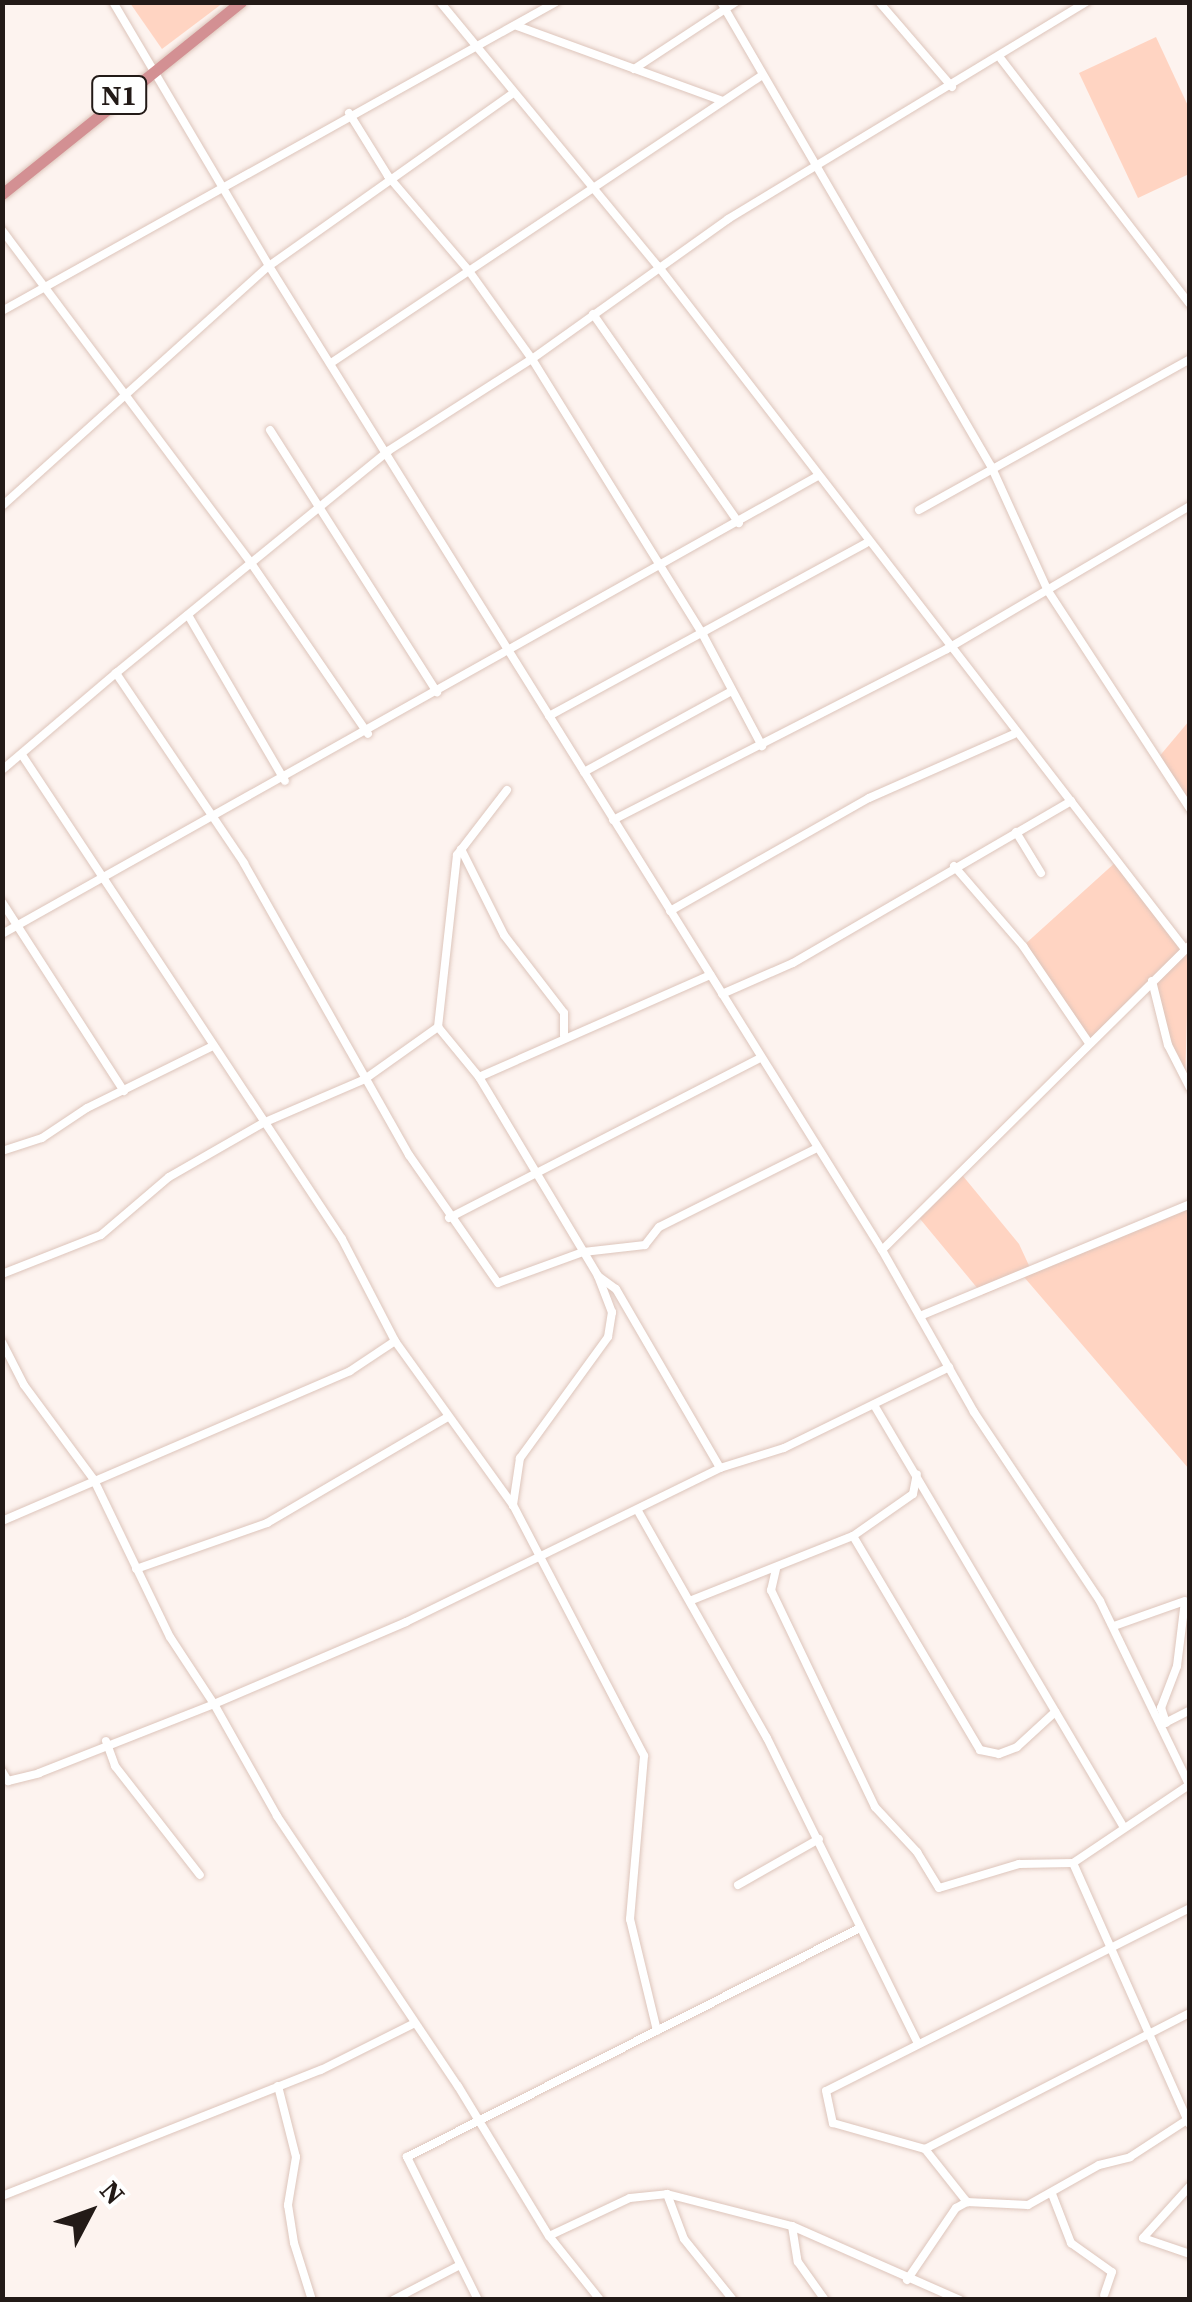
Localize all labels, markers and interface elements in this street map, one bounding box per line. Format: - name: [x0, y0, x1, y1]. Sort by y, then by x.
- road number: N1: [89, 72, 149, 118]
- north arrow: [40, 2162, 140, 2262]
- text: N: [92, 2172, 134, 2212]

